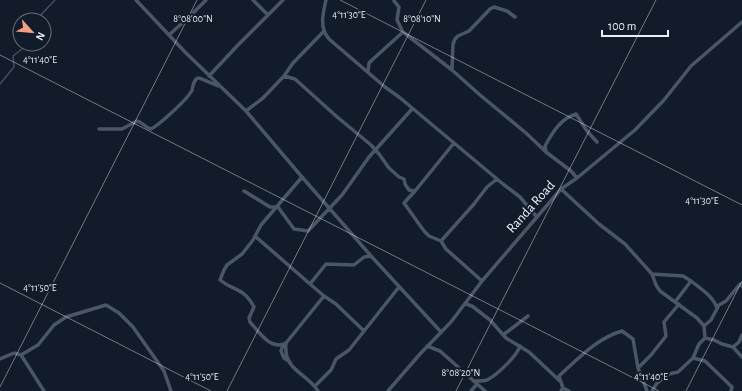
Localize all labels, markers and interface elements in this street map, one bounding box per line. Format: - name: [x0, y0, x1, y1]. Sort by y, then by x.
- text: 4°11'30"E: [332, 10, 366, 20]
- north arrow: [12, 12, 52, 52]
- scale bar: [602, 12, 668, 38]
- text: 8°08'00"N: [173, 14, 213, 24]
- text: 8°08'10"N: [403, 14, 441, 24]
- text: 100 m: [608, 20, 636, 32]
- text: N: [34, 30, 47, 42]
- text: 4°11'40"E: [23, 55, 57, 65]
- street label: Randa Road: [504, 178, 558, 236]
- text: 4°11'30"E: [685, 196, 719, 206]
- text: 4°11'50"E: [23, 283, 57, 293]
- text: 8°08'20"N: [442, 368, 480, 378]
- text: 4°11'50"E: [185, 372, 219, 382]
- text: 4°11'40"E: [634, 372, 668, 382]

